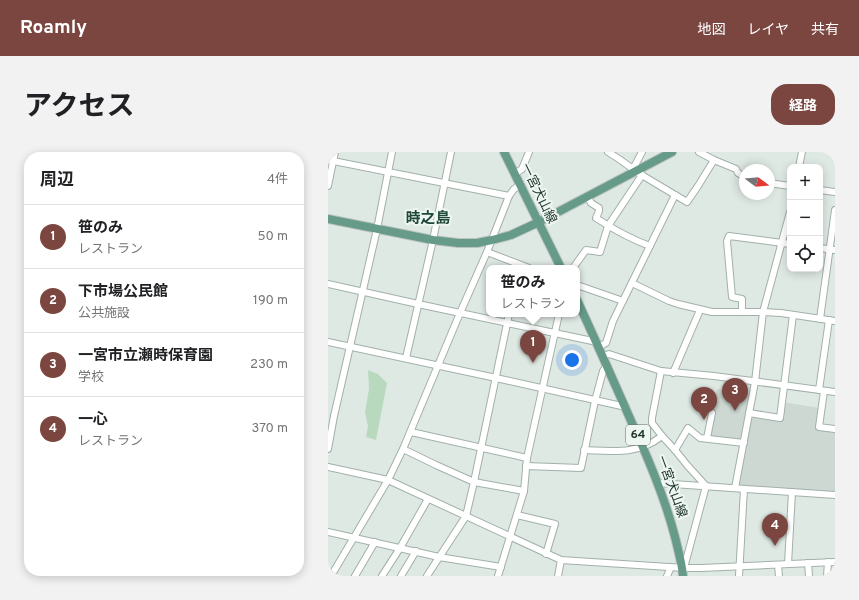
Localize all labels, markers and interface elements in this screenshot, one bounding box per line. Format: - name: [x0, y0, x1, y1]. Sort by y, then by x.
- text: Roamly: [20, 16, 87, 40]
- text: 地図: [697, 22, 725, 39]
- text: レイヤ: [747, 22, 789, 39]
- text: 共有: [811, 22, 839, 39]
- button: 経路: [771, 84, 835, 125]
- text: アクセス: [24, 90, 135, 126]
- street label: 一宮犬山線: [517, 161, 560, 227]
- north arrow: [739, 164, 775, 200]
- map controls: [787, 164, 823, 272]
- button: +: [787, 164, 823, 200]
- text: 周辺: [40, 170, 74, 192]
- text: 4件: [267, 172, 288, 188]
- button: −: [787, 200, 823, 236]
- district label: 時之島: [405, 209, 451, 229]
- text: 笹のみ: [78, 219, 123, 238]
- text: 1: [50, 229, 56, 245]
- text: 50 m: [258, 229, 288, 245]
- button: locate: [787, 236, 823, 272]
- text: レストラン: [78, 242, 143, 258]
- popup: [486, 265, 580, 317]
- text: 笹のみ: [500, 274, 546, 293]
- text: 下市場公民館: [78, 283, 168, 302]
- text: 2: [49, 293, 57, 309]
- text: 190 m: [253, 293, 288, 309]
- text: レストラン: [500, 297, 566, 313]
- text: 公共施設: [78, 306, 130, 322]
- pin: 1: [520, 330, 546, 363]
- text: 一宮市立瀬時保育園: [78, 347, 213, 366]
- your location: [562, 350, 582, 370]
- text: 3: [49, 357, 57, 373]
- text: 230 m: [250, 357, 288, 373]
- text: 学校: [78, 370, 104, 386]
- pin: 3: [722, 378, 748, 411]
- pin: 2: [691, 387, 717, 420]
- text: 一心: [78, 411, 108, 430]
- text: 4: [49, 421, 57, 437]
- text: 370 m: [251, 421, 288, 437]
- road number: 64: [626, 425, 650, 445]
- text: レストラン: [78, 434, 143, 450]
- street label: 一宮犬山線: [652, 453, 691, 520]
- pin: 4: [762, 513, 788, 546]

